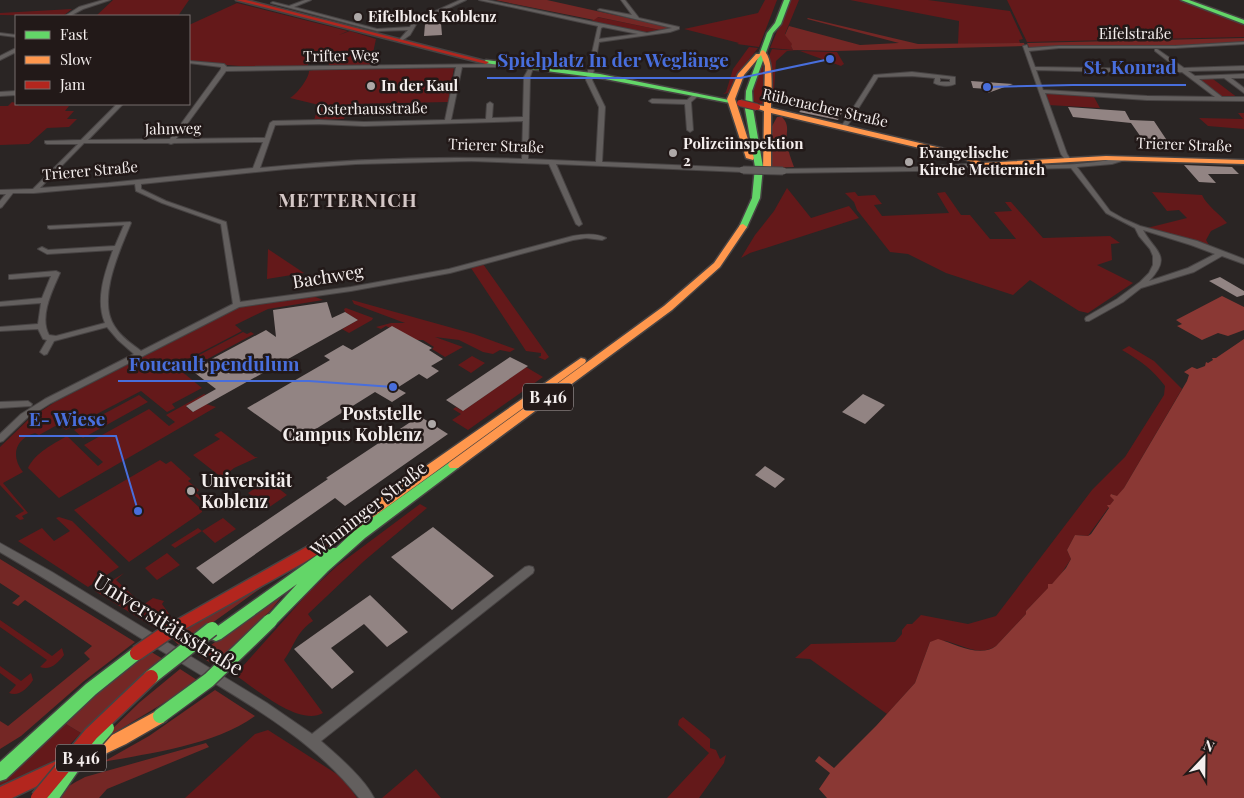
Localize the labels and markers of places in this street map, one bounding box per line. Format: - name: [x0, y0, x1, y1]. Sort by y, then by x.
- place label: Eifelblock Koblenz: [368, 6, 497, 26]
- marker: Eifelblock Koblenz: [352, 11, 364, 23]
- callout: Spielplatz In der Weglänge: [487, 44, 740, 78]
- callout: St. Konrad: [1073, 51, 1186, 85]
- place label: In der Kaul: [381, 75, 459, 95]
- marker: In der Kaul: [365, 80, 377, 92]
- place label: Polizeiinspektion 2: [683, 133, 804, 170]
- place label: Evangelische Kirche Metternich: [919, 142, 1045, 179]
- marker: Polizeiinspektion 2: [667, 147, 679, 159]
- marker: Evangelische Kirche Metternich: [903, 156, 915, 168]
- callout: Foucault pendulum: [118, 347, 309, 381]
- place label: Poststelle Campus Koblenz: [282, 401, 422, 446]
- callout: E- Wiese: [19, 402, 116, 436]
- marker: Poststelle Campus Koblenz: [426, 418, 438, 430]
- place label: Universität Koblenz: [201, 468, 293, 513]
- marker: Universität Koblenz: [185, 485, 197, 497]

